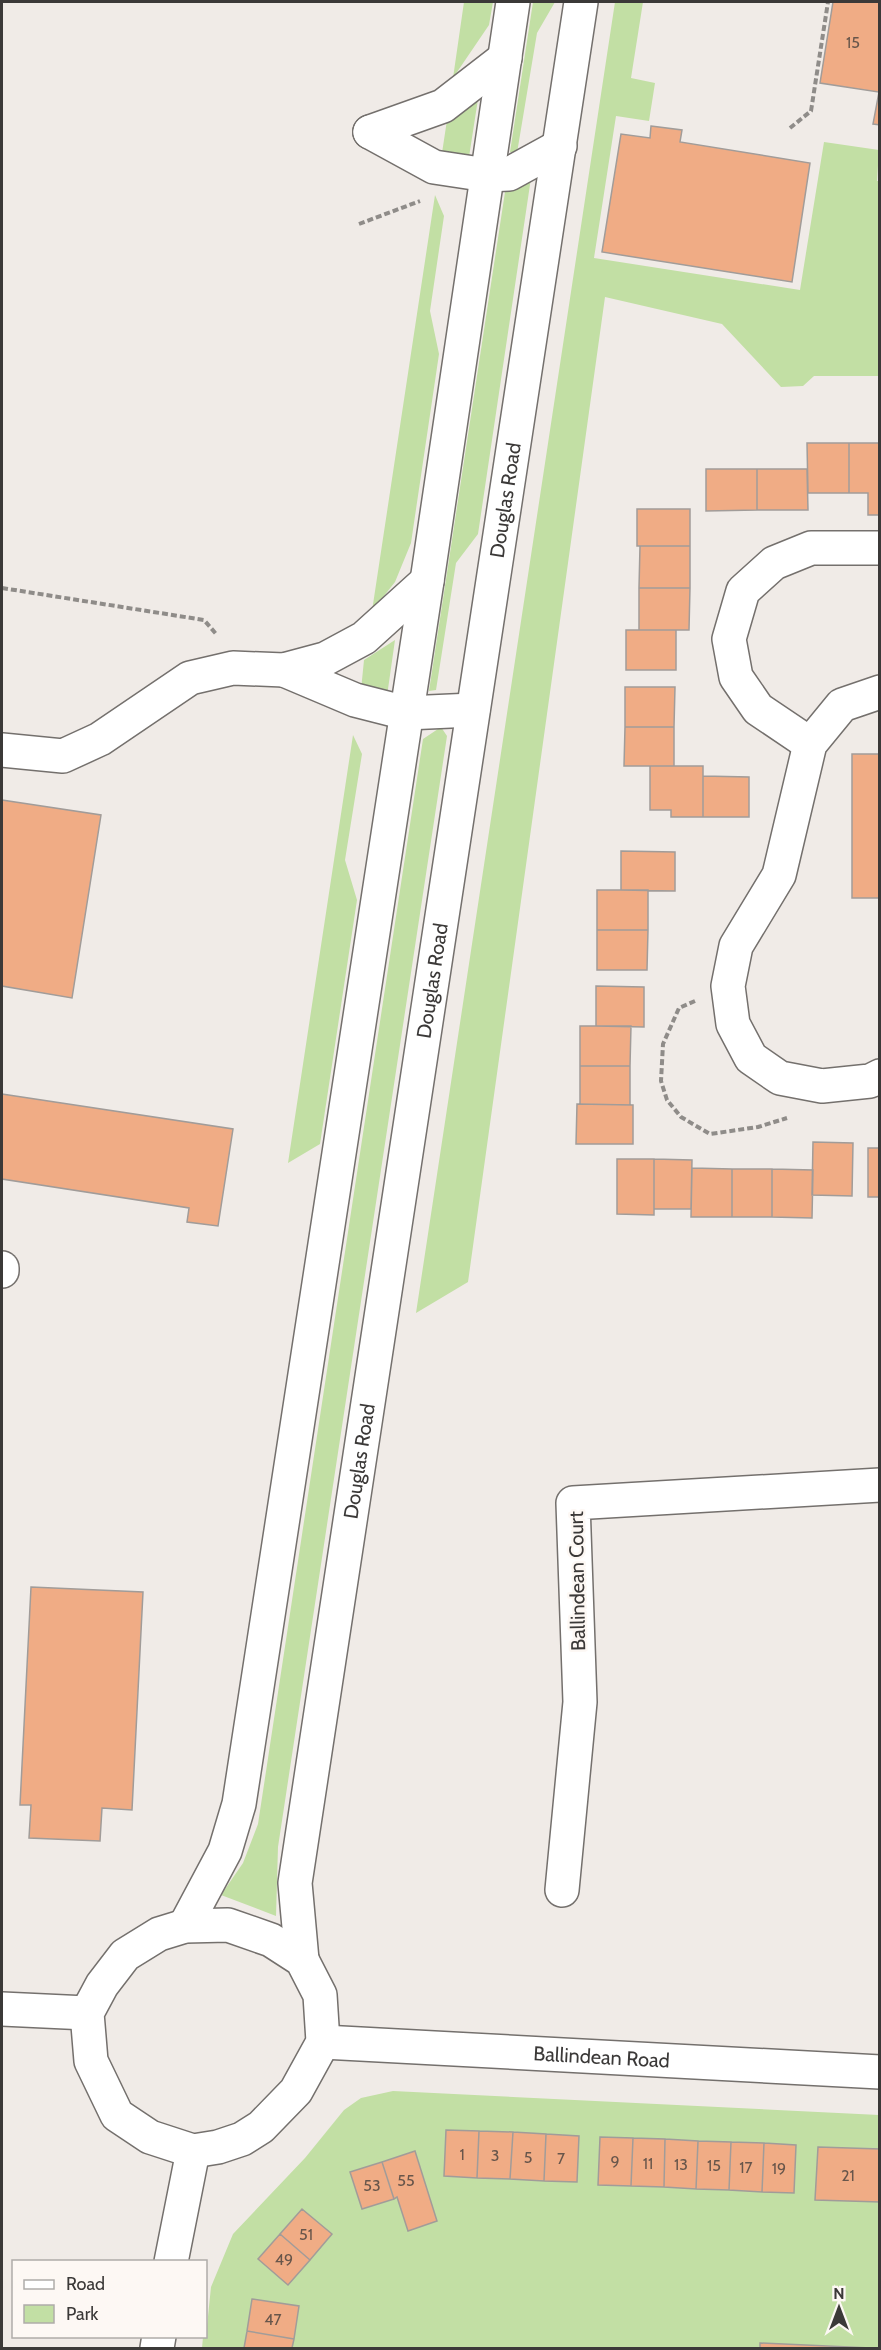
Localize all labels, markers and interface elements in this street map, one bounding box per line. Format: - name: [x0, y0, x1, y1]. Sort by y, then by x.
- house number: 15: [846, 33, 860, 52]
- street label: Douglas Road: [485, 441, 526, 560]
- street label: Douglas Road: [412, 921, 453, 1040]
- street label: Douglas Road: [339, 1402, 380, 1521]
- street label: Ballindean Court: [564, 1511, 590, 1651]
- street label: Ballindean Road: [533, 2041, 670, 2073]
- house number: 1: [459, 2145, 465, 2164]
- house number: 3: [491, 2146, 499, 2165]
- house number: 5: [524, 2148, 532, 2167]
- house number: 7: [557, 2149, 565, 2168]
- house number: 9: [610, 2152, 620, 2171]
- house number: 11: [643, 2154, 653, 2173]
- house number: 13: [674, 2155, 688, 2174]
- house number: 15: [707, 2156, 721, 2175]
- house number: 17: [739, 2158, 753, 2177]
- house number: 19: [772, 2159, 786, 2178]
- house number: 21: [841, 2166, 855, 2185]
- house number: 55: [397, 2171, 415, 2190]
- house number: 53: [363, 2176, 381, 2195]
- house number: 51: [299, 2225, 313, 2244]
- house number: 49: [275, 2250, 293, 2269]
- legend: [12, 2260, 207, 2338]
- text: Road: [66, 2273, 105, 2295]
- north arrow: [809, 2278, 869, 2338]
- text: N: [833, 2284, 845, 2303]
- text: Park: [66, 2303, 99, 2325]
- house number: 47: [264, 2310, 282, 2329]

